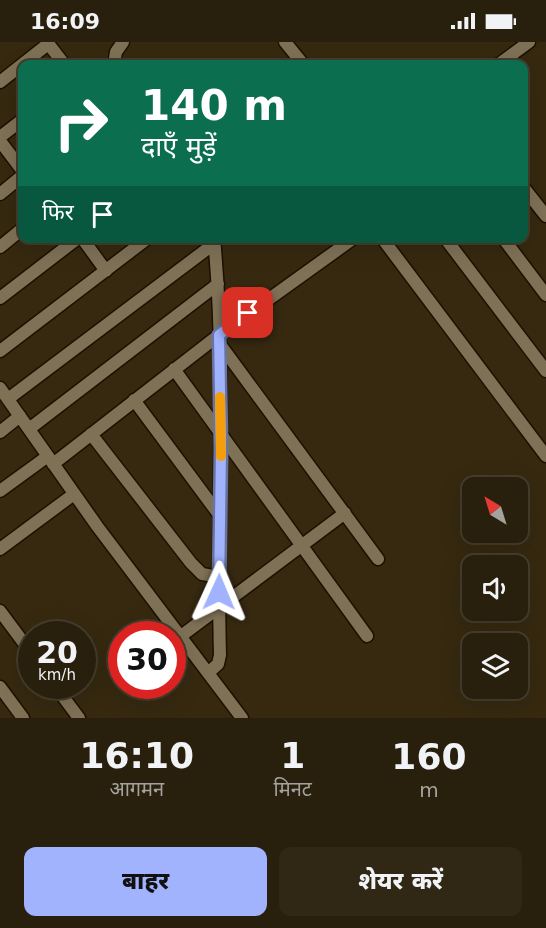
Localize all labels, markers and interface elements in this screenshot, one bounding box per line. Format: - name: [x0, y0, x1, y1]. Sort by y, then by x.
- text: 16:09: [30, 9, 100, 34]
- text: 140 m: [141, 81, 287, 130]
- icon: right: [42, 84, 120, 162]
- text: दाएँ मुड़ें: [141, 131, 216, 162]
- icon: arrive: [86, 198, 119, 231]
- text: फिर: [42, 200, 74, 225]
- pin: [222, 287, 273, 338]
- icon: arrive: [231, 296, 264, 329]
- north arrow: [462, 477, 528, 543]
- map controls: [462, 477, 528, 699]
- button: sound: [462, 555, 528, 621]
- position arrow: [187, 560, 251, 624]
- speed limit sign: 30: [108, 621, 186, 699]
- button: layers: [462, 633, 528, 699]
- text: 20: [36, 635, 78, 670]
- text: km/h: [38, 666, 76, 684]
- text: 16:10: [79, 735, 194, 776]
- text: 1: [280, 735, 305, 776]
- text: 160: [391, 736, 466, 777]
- text: आगमन: [109, 777, 164, 801]
- text: मिनट: [274, 777, 312, 801]
- text: m: [419, 778, 439, 802]
- button: बाहर: [24, 847, 267, 916]
- button: शेयर करें: [279, 847, 522, 916]

